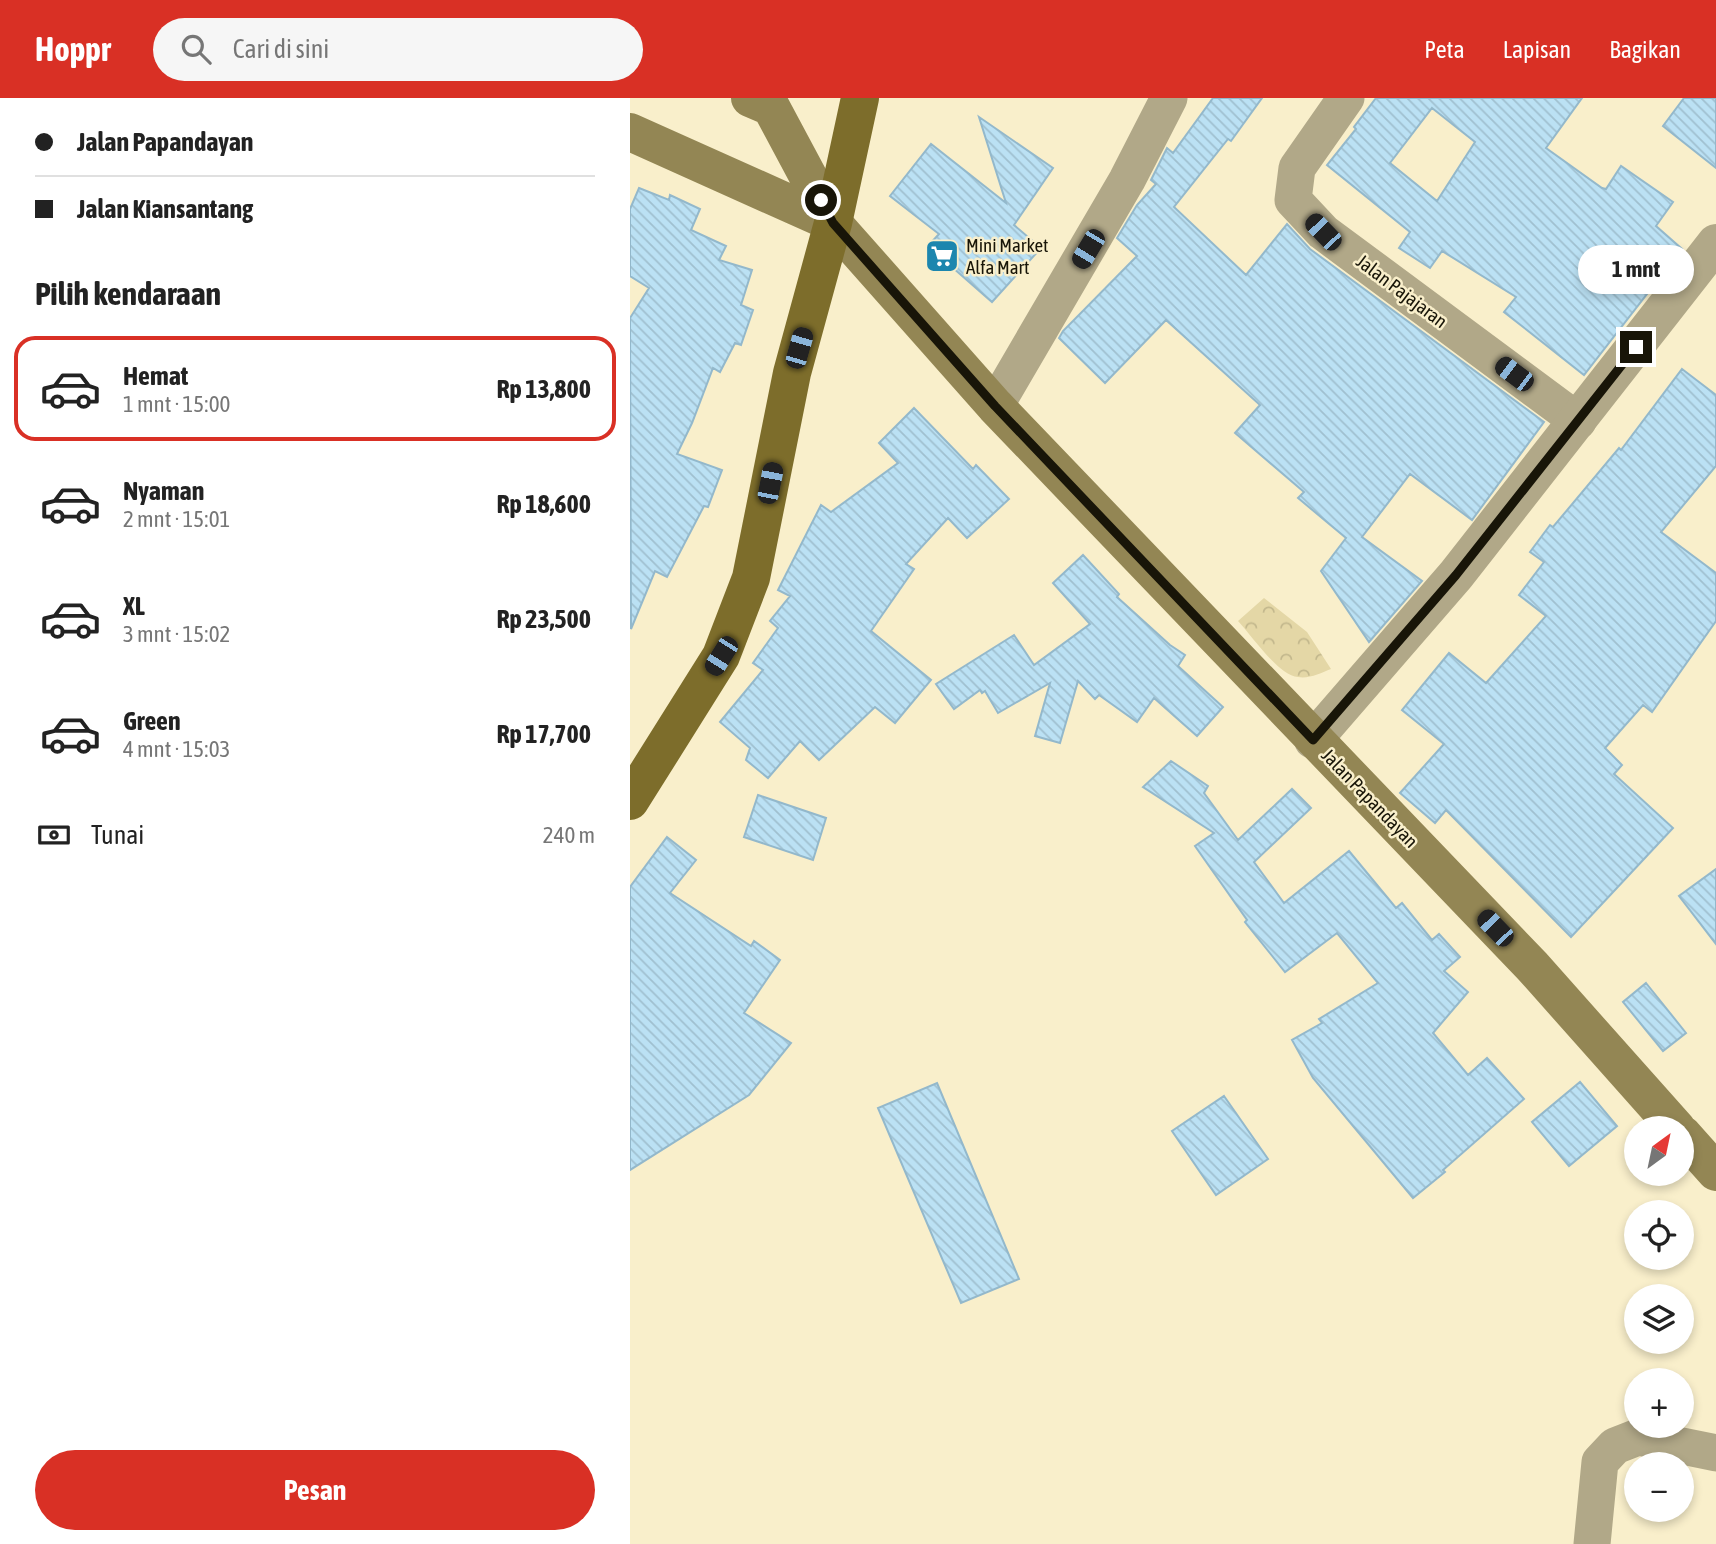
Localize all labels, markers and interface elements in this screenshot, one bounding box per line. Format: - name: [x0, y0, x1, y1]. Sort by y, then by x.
- search box: [153, 18, 643, 81]
- text: Hoppr: [35, 30, 111, 68]
- icon: search: [177, 30, 215, 68]
- text: Cari di sini: [233, 34, 329, 64]
- text: Peta: [1424, 36, 1465, 63]
- text: Lapisan: [1503, 36, 1571, 63]
- text: Bagikan: [1609, 36, 1681, 63]
- text: Jalan Papandayan: [77, 127, 253, 157]
- route start: [805, 184, 837, 216]
- text: Jalan Kiansantang: [77, 194, 253, 224]
- car: [1301, 210, 1346, 254]
- car: [1069, 226, 1108, 272]
- place label: Mini Market Alfa Mart: [966, 234, 1049, 278]
- supermarket icon: Mini Market Alfa Mart: [923, 237, 961, 275]
- callout: 1 mnt: [1578, 246, 1694, 294]
- street label: Jalan Pajajaran: [1352, 250, 1452, 332]
- text: 1 mnt: [1612, 256, 1660, 282]
- text: Pilih kendaraan: [35, 275, 221, 312]
- car: [784, 325, 815, 371]
- route end: [1620, 331, 1652, 363]
- car: [1491, 353, 1538, 395]
- icon: car: [39, 357, 102, 420]
- text: Hemat: [123, 361, 188, 391]
- text: Rp 13,800: [496, 374, 591, 404]
- text: 1 mnt · 15:00: [123, 391, 230, 417]
- car: [756, 460, 785, 506]
- icon: car: [39, 472, 102, 535]
- text: Nyaman: [123, 476, 204, 506]
- text: Rp 18,600: [496, 489, 591, 519]
- text: 2 mnt · 15:01: [123, 506, 230, 532]
- icon: car: [39, 587, 102, 650]
- text: XL: [123, 591, 145, 621]
- text: Rp 23,500: [496, 604, 591, 634]
- text: 3 mnt · 15:02: [123, 621, 230, 647]
- car: [701, 633, 742, 679]
- icon: car: [39, 702, 102, 765]
- text: Green: [123, 706, 181, 736]
- text: Rp 17,700: [496, 719, 591, 749]
- text: 4 mnt · 15:03: [123, 736, 230, 762]
- street label: Jalan Papandayan: [1317, 744, 1423, 852]
- icon: cash: [35, 816, 73, 854]
- text: Tunai: [91, 820, 144, 850]
- text: 240 m: [543, 822, 595, 848]
- car: [1473, 906, 1518, 950]
- north arrow: [1624, 1116, 1694, 1186]
- map controls: [1624, 1116, 1694, 1522]
- button: locate: [1624, 1200, 1694, 1270]
- button: layers: [1624, 1284, 1694, 1354]
- button: +: [1624, 1368, 1694, 1438]
- button: Pesan: [35, 1450, 595, 1530]
- button: −: [1624, 1452, 1694, 1522]

